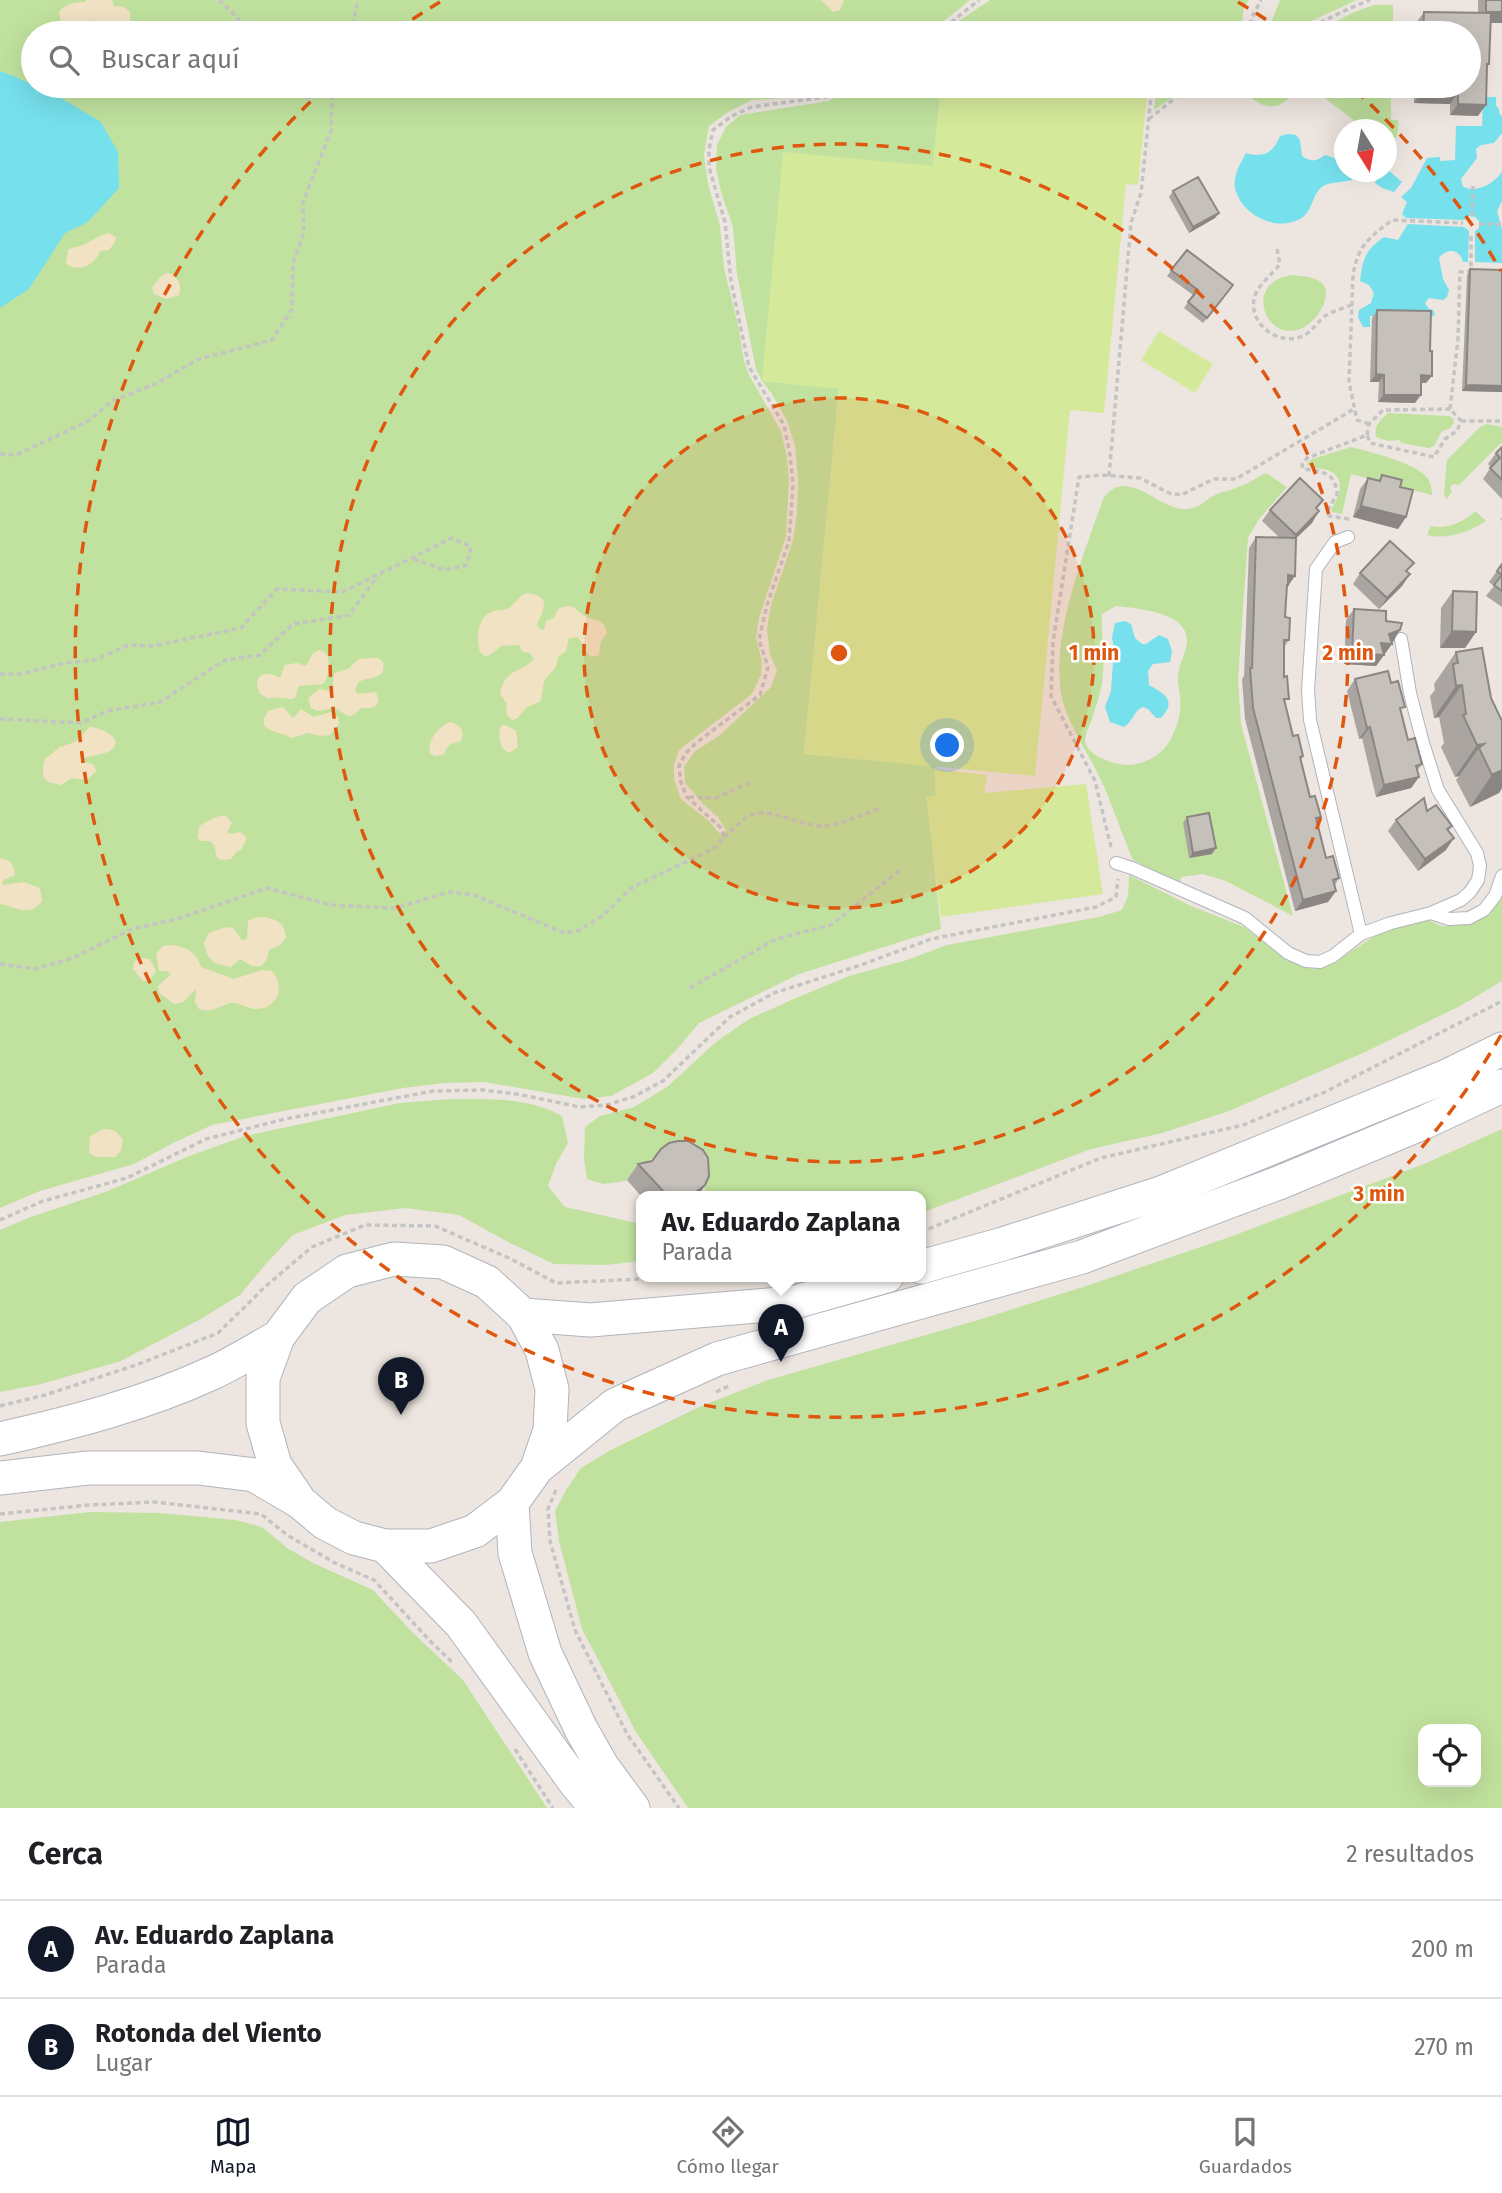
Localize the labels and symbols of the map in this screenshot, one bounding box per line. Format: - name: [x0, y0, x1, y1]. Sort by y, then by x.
- north arrow: [1334, 119, 1397, 182]
- text: 1 min: [1069, 640, 1119, 666]
- text: 2 min: [1322, 640, 1374, 666]
- centre of rings: [827, 641, 851, 665]
- your location: [930, 728, 964, 762]
- text: 3 min: [1352, 1181, 1405, 1207]
- pin: A: [758, 1304, 804, 1362]
- pin: B: [378, 1357, 424, 1415]

